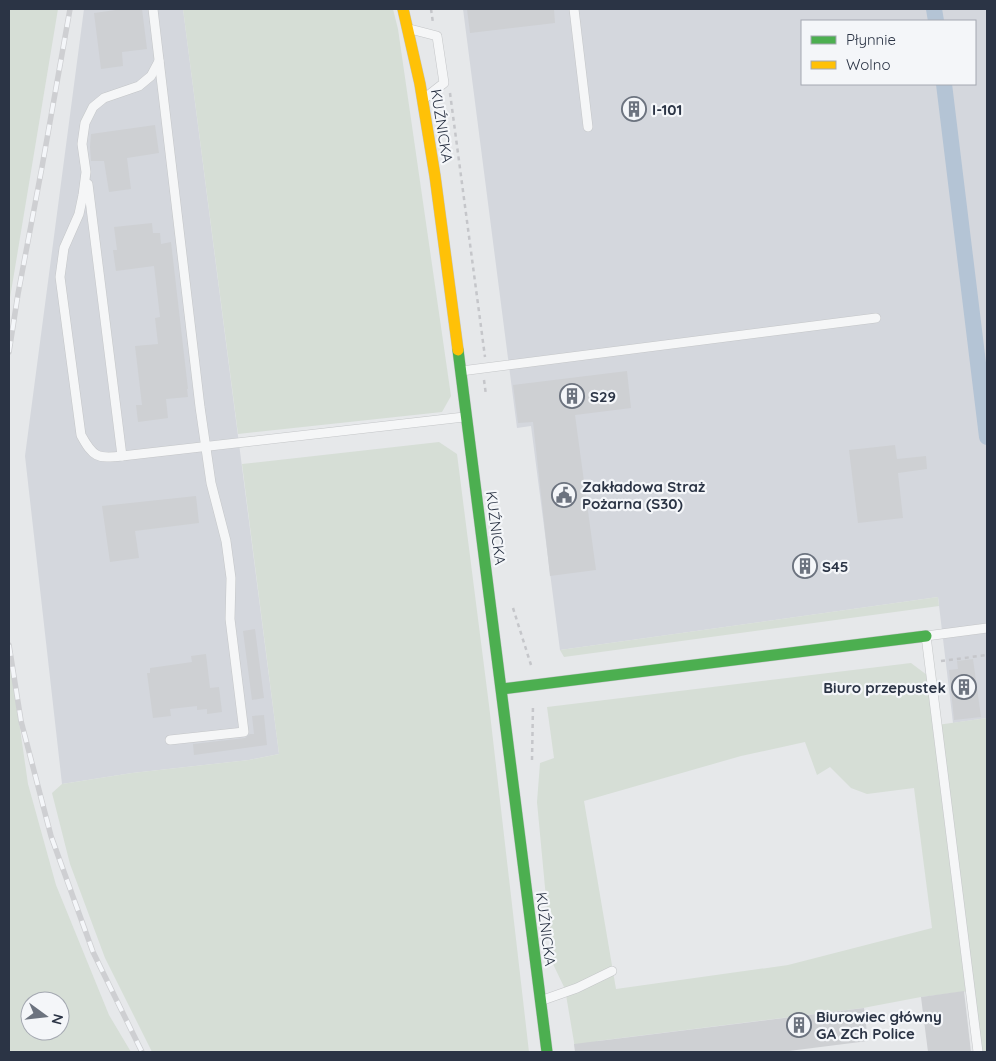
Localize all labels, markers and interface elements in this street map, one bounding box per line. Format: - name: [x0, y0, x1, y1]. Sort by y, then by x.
- legend: [801, 20, 976, 85]
- text: Płynnie: [846, 30, 896, 49]
- text: Wolno: [846, 55, 891, 74]
- street label: KUŹNICKA: [427, 88, 457, 165]
- building icon: I-101: [621, 96, 647, 122]
- place label: I-101: [652, 100, 682, 119]
- building icon: S29: [559, 383, 585, 409]
- place label: S29: [590, 387, 616, 406]
- place label: Zakładowa Straż Pożarna (S30): [582, 477, 705, 513]
- public building icon: Zakładowa Straż Pożarna (S30): [551, 482, 577, 508]
- street label: KUŹNICKA: [482, 490, 510, 566]
- building icon: S45: [792, 553, 818, 579]
- place label: S45: [822, 557, 848, 576]
- building icon: Biuro przepustek: [951, 674, 977, 700]
- place label: Biuro przepustek: [823, 678, 946, 697]
- street label: KUŹNICKA: [532, 891, 560, 967]
- north arrow: [20, 991, 70, 1041]
- place label: Biurowiec główny GA ZCh Police: [816, 1007, 942, 1043]
- text: N: [48, 1012, 68, 1027]
- building icon: Biurowiec główny GA ZCh Police: [786, 1012, 812, 1038]

